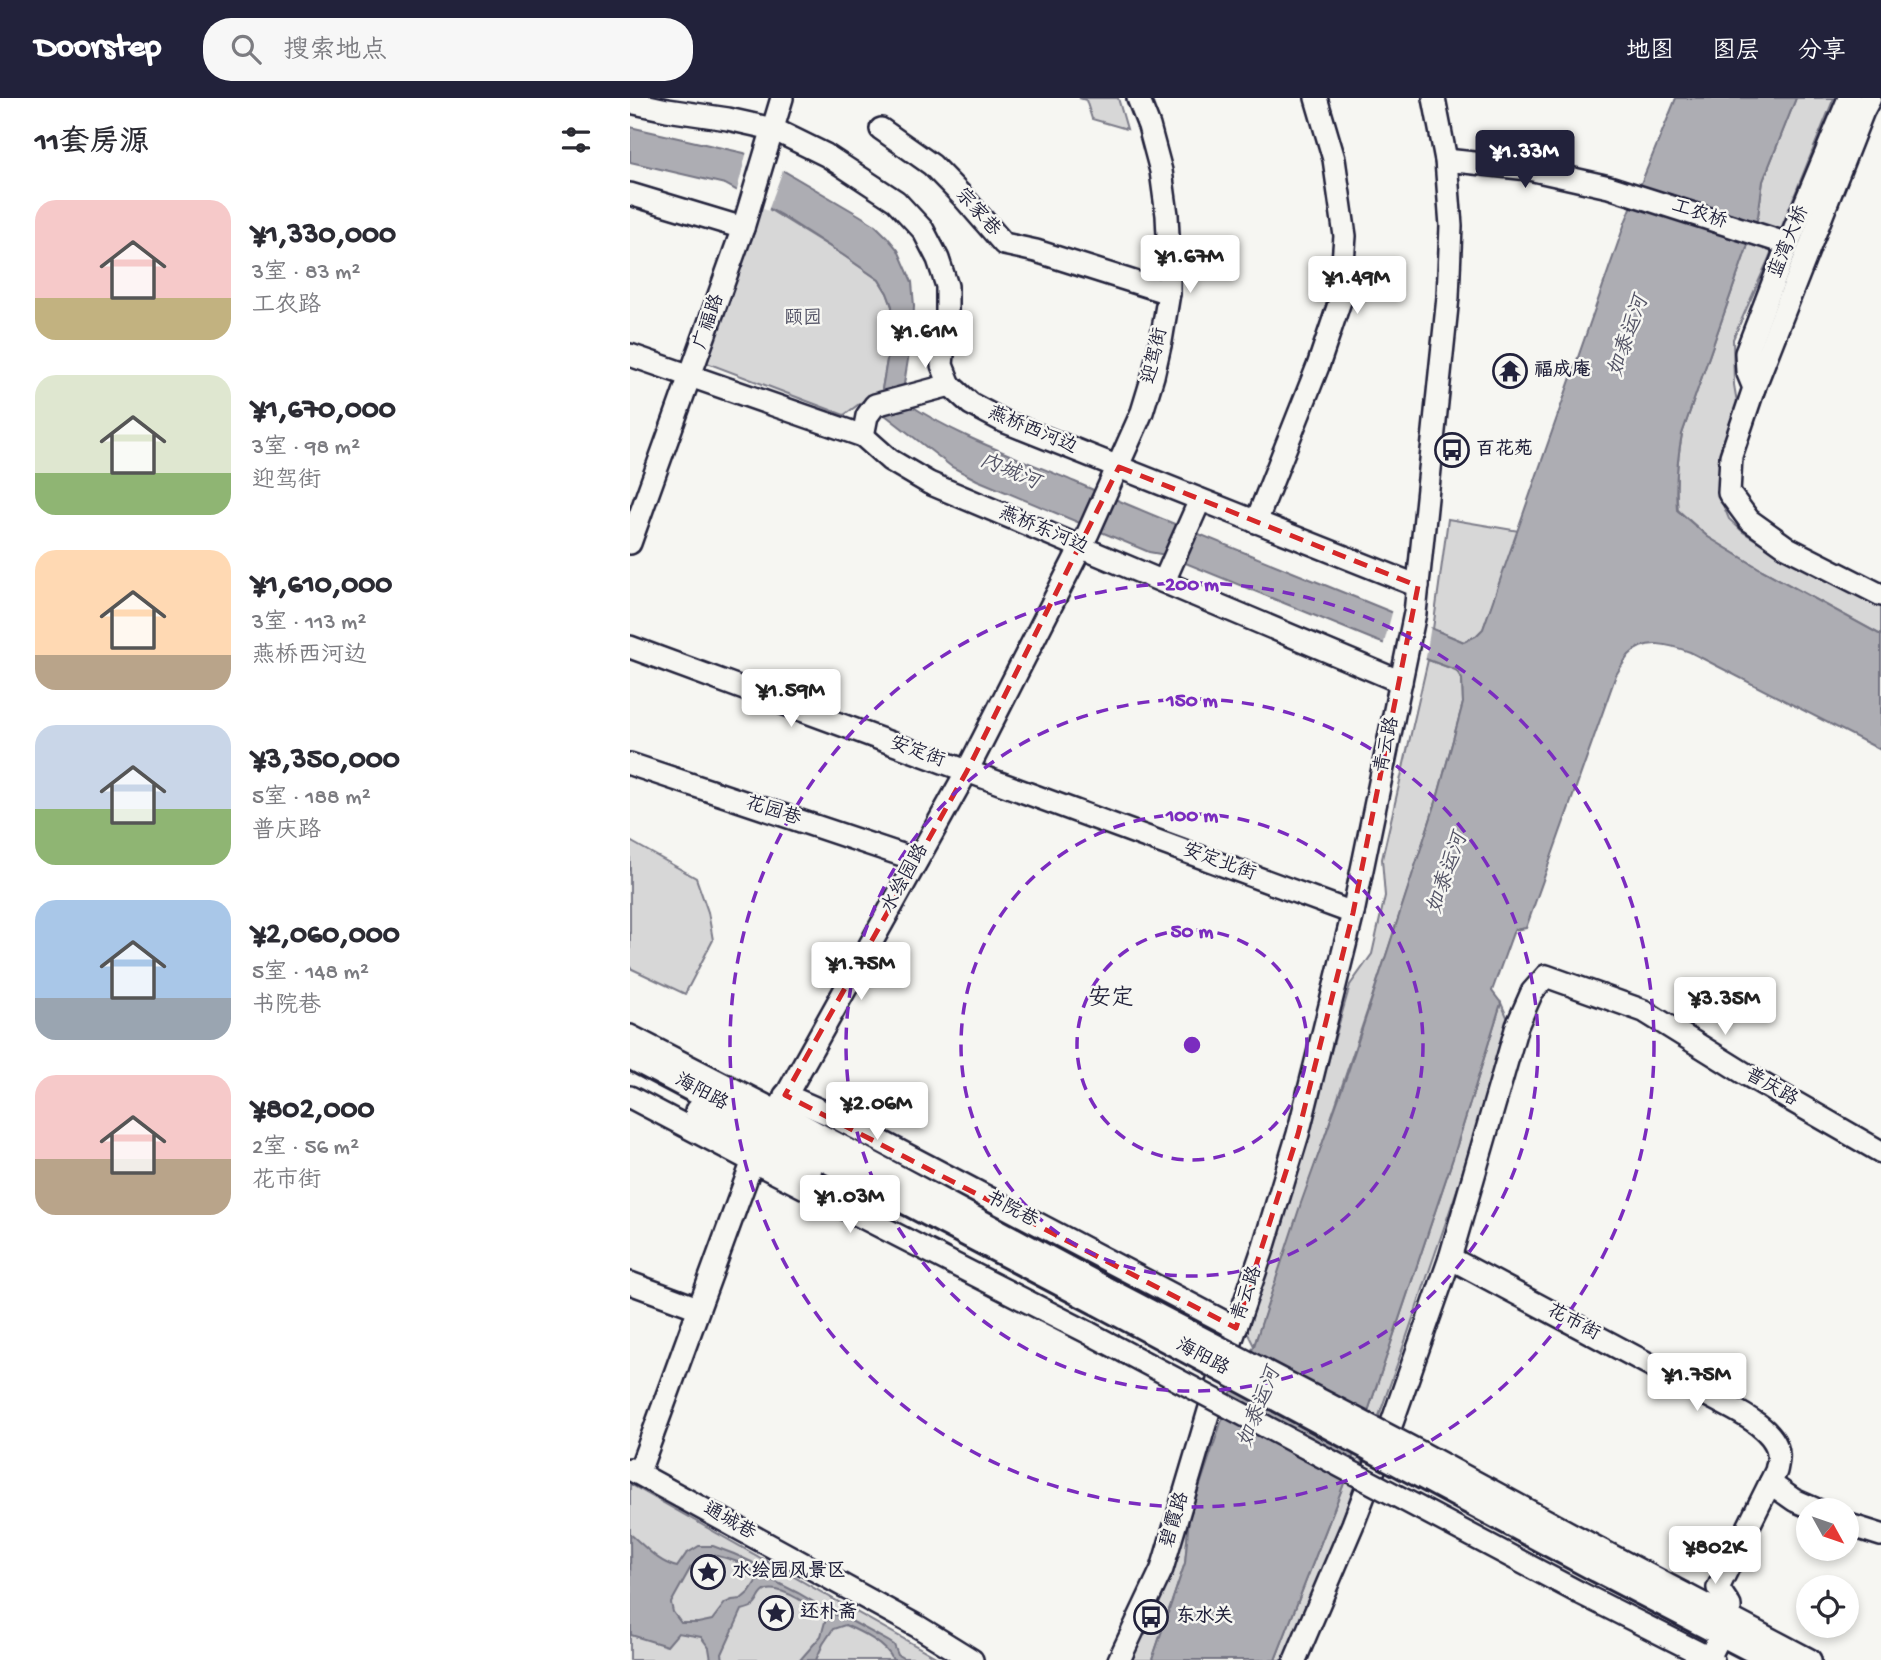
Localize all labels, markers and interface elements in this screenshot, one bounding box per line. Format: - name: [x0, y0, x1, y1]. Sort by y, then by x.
- search box: [203, 18, 693, 81]
- text: Doorstep: [35, 30, 161, 68]
- icon: search: [227, 30, 265, 68]
- text: 搜索地点: [283, 37, 387, 68]
- text: 地图: [1626, 38, 1674, 67]
- text: 图层: [1712, 38, 1760, 67]
- text: 分享: [1798, 38, 1846, 67]
- icon: filters: [557, 121, 595, 159]
- text: 11套房源: [35, 127, 149, 162]
- pin: ¥1.33M: [1468, 130, 1582, 190]
- text: ¥1.33M: [1491, 139, 1559, 166]
- street label: 宗家巷: [949, 183, 1005, 242]
- street label: 工农桥: [1668, 193, 1730, 235]
- street label: 蓝湾大桥: [1764, 202, 1815, 282]
- text: ¥1,330,000: [252, 219, 396, 254]
- icon: home: [91, 228, 175, 312]
- pin: ¥1.67M: [1133, 236, 1247, 295]
- text: ¥1.67M: [1157, 244, 1223, 271]
- pin: ¥1.49M: [1300, 256, 1414, 316]
- text: 3室 · 83 m²: [252, 260, 360, 287]
- text: ¥1.49M: [1324, 265, 1390, 292]
- water label: 如泰运河: [1603, 290, 1656, 381]
- street label: 广福路: [689, 291, 730, 353]
- text: 工农路: [252, 293, 321, 320]
- park label: 颐园: [784, 308, 822, 331]
- pin: ¥1.61M: [868, 310, 982, 370]
- text: ¥1.61M: [893, 319, 957, 346]
- street label: 迎驾街: [1137, 325, 1174, 386]
- temple icon: 福成庵: [1491, 352, 1529, 390]
- place label: 福成庵: [1534, 359, 1591, 383]
- text: ¥1,670,000: [252, 394, 396, 429]
- street label: 燕桥西河边: [984, 401, 1081, 460]
- icon: home: [91, 403, 175, 487]
- bus stop icon: 百花苑: [1433, 431, 1471, 469]
- text: 3室 · 98 m²: [252, 435, 360, 462]
- place label: 百花苑: [1476, 438, 1533, 462]
- water label: 内城河: [975, 448, 1046, 498]
- text: 迎驾街: [252, 468, 321, 495]
- street label: 燕桥东河边: [995, 501, 1092, 560]
- text: ¥1,610,000: [252, 569, 392, 604]
- text: 200 m: [1165, 574, 1219, 599]
- icon: home: [91, 578, 175, 662]
- text: 3室 · 113 m²: [252, 610, 366, 637]
- text: 燕桥西河边: [252, 643, 367, 670]
- pin: ¥1.59M: [734, 670, 848, 729]
- text: ¥1.59M: [758, 678, 824, 705]
- text: 150 m: [1165, 690, 1218, 715]
- street label: 青云路: [1370, 715, 1405, 775]
- street label: 安定街: [886, 732, 948, 774]
- text: ¥3,350,000: [252, 744, 400, 779]
- icon: home: [91, 753, 175, 837]
- text: 5室 · 188 m²: [252, 785, 371, 812]
- street label: 花园巷: [742, 791, 804, 832]
- text: 100 m: [1165, 805, 1218, 830]
- text: 普庆路: [252, 818, 321, 845]
- water label: 如泰运河: [1422, 827, 1475, 918]
- street label: 安定北街: [1179, 838, 1259, 887]
- street label: 水绘园路: [877, 840, 934, 918]
- text: ¥2,060,000: [252, 919, 400, 954]
- text: 50 m: [1171, 921, 1214, 946]
- icon: home: [91, 928, 175, 1012]
- pin: ¥1.75M: [804, 942, 918, 1002]
- text: ¥1.75M: [827, 951, 895, 978]
- text: 5室 · 148 m²: [252, 960, 369, 987]
- pin: ¥3.35M: [1668, 978, 1782, 1037]
- district label: 安定: [1088, 985, 1134, 1013]
- text: ¥3.35M: [1690, 986, 1760, 1013]
- text: 书院巷: [252, 993, 321, 1020]
- centre of rings: [1180, 1033, 1204, 1057]
- street label: 普庆路: [1741, 1063, 1802, 1112]
- street label: 海阳路: [670, 1069, 732, 1117]
- pin: ¥2.06M: [820, 1082, 934, 1142]
- text: ¥2.06M: [842, 1091, 912, 1118]
- text: ¥802,000: [252, 1094, 375, 1129]
- icon: home: [91, 1103, 175, 1187]
- text: 2室 · 56 m²: [252, 1135, 359, 1162]
- text: 花市街: [252, 1168, 321, 1195]
- pin: ¥1.03M: [793, 1176, 907, 1235]
- text: ¥1.03M: [816, 1184, 884, 1211]
- street label: 书院巷: [980, 1186, 1042, 1234]
- street label: 青云路: [1227, 1263, 1268, 1325]
- street label: 花市街: [1542, 1299, 1604, 1347]
- street label: 海阳路: [1171, 1334, 1233, 1382]
- pin: ¥1.75M: [1640, 1354, 1754, 1413]
- water label: 如泰运河: [1232, 1361, 1289, 1452]
- text: ¥1.75M: [1663, 1362, 1731, 1389]
- street label: 碧霞路: [1156, 1489, 1195, 1551]
- street label: 通城巷: [698, 1497, 760, 1546]
- north arrow: [1796, 1498, 1858, 1561]
- map controls: [1796, 1498, 1859, 1638]
- pin: ¥802K: [1666, 1526, 1764, 1586]
- text: ¥802K: [1685, 1535, 1745, 1562]
- place icon: 水绘园风景区: [689, 1553, 727, 1591]
- place label: 水绘园风景区: [732, 1560, 846, 1584]
- button: locate: [1796, 1575, 1859, 1638]
- place icon: 还朴斋: [757, 1594, 795, 1632]
- bus stop icon: 东水关: [1132, 1598, 1170, 1636]
- place label: 还朴斋: [800, 1601, 857, 1625]
- place label: 东水关: [1176, 1605, 1233, 1629]

